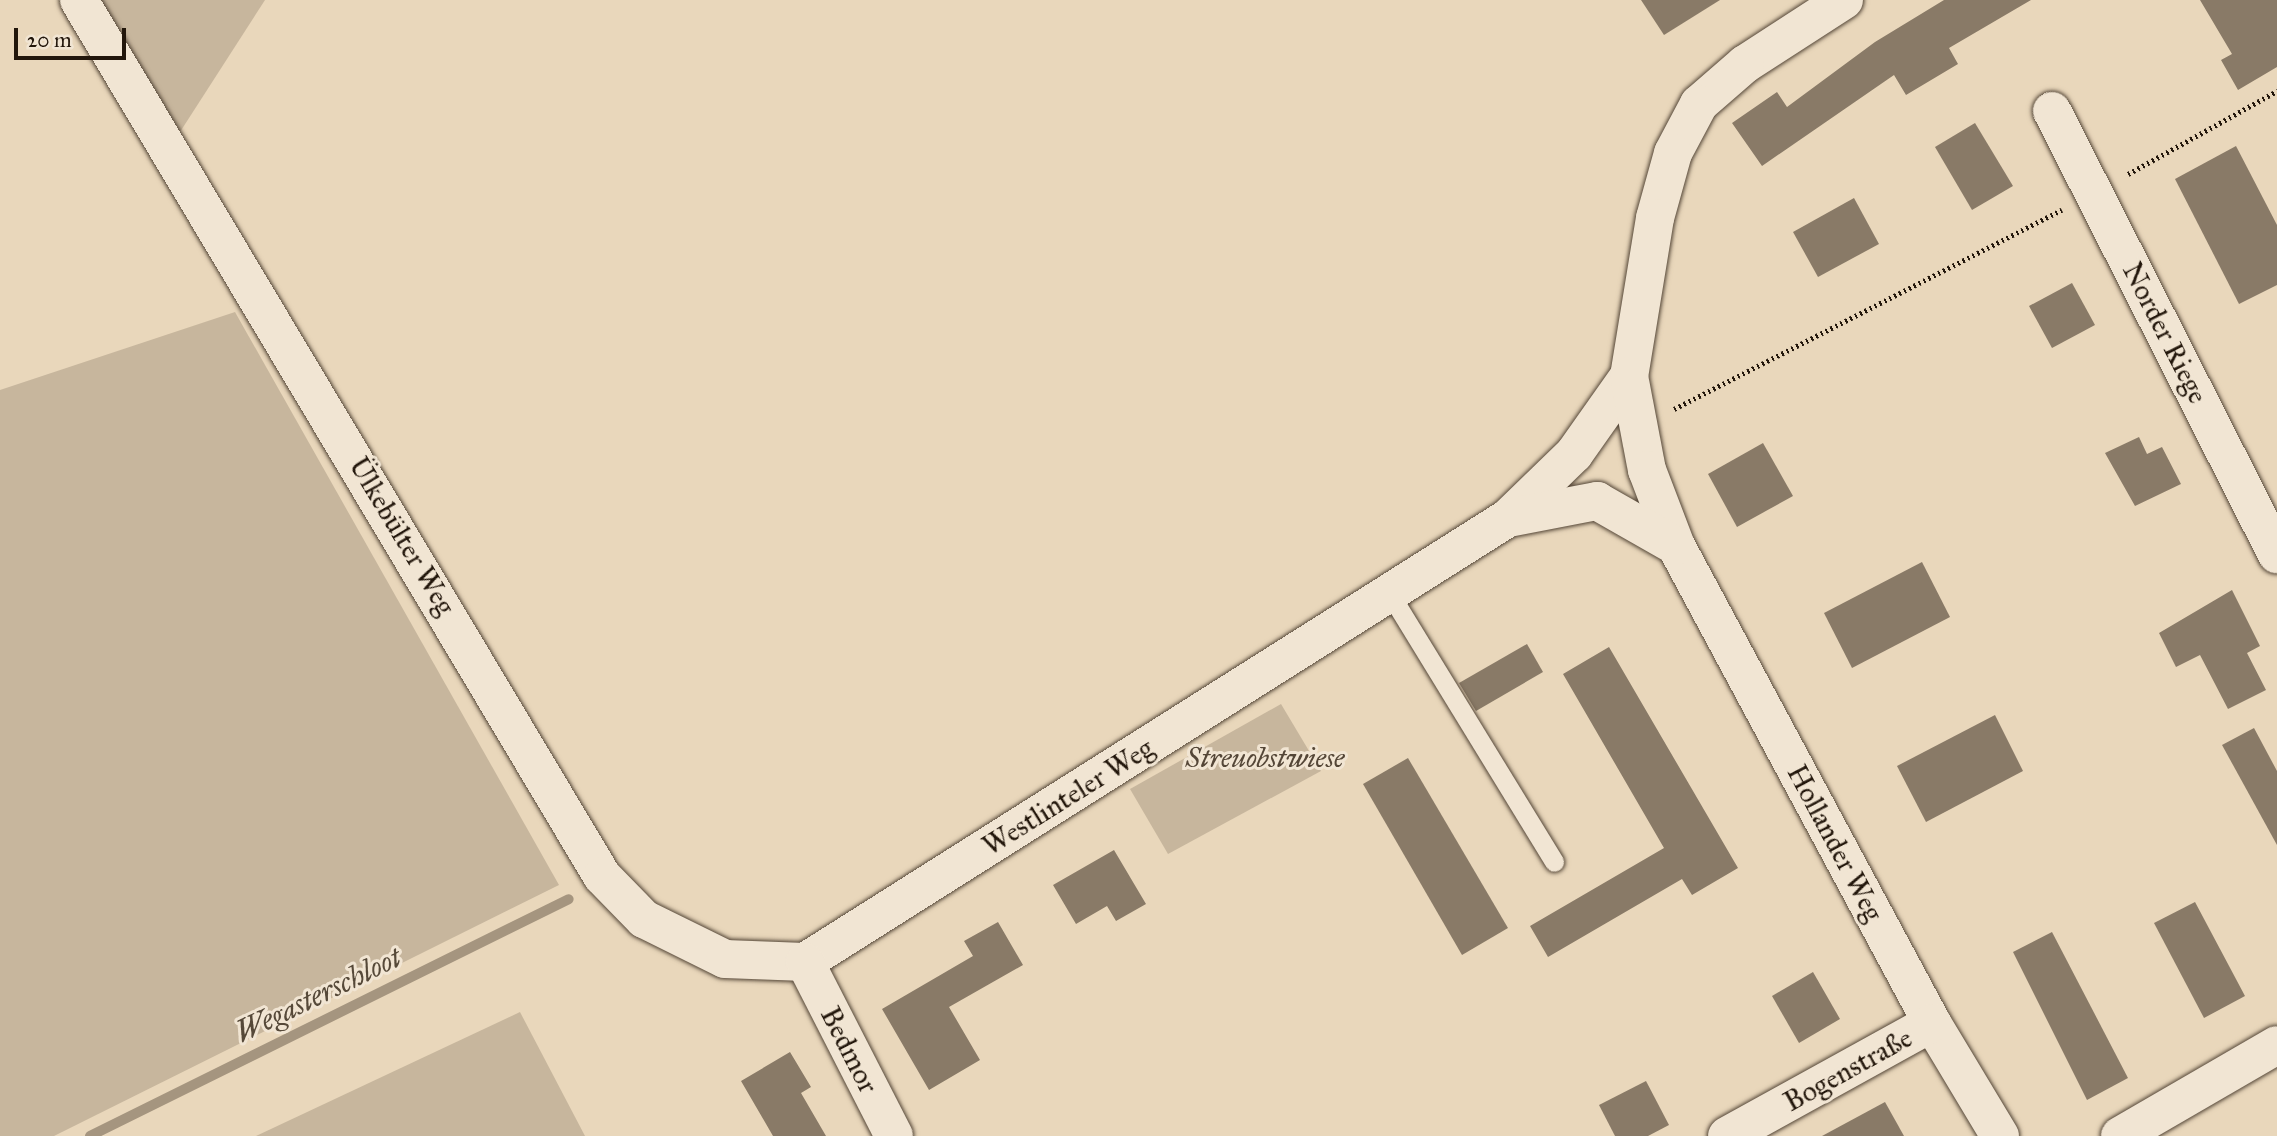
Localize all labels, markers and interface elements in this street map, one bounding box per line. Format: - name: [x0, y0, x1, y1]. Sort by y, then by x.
- scale bar: [18, 14, 130, 58]
- text: 20 m: [27, 27, 72, 53]
- street label: Norder Riege: [2115, 257, 2215, 409]
- street label: Ülkebülter Weg: [342, 451, 462, 621]
- street label: Westlinteler Weg: [976, 731, 1160, 863]
- park label: Streuobstwiese: [1186, 741, 1344, 775]
- street label: Hollander Weg: [1780, 759, 1890, 927]
- water label: Wegasterschloot: [229, 939, 407, 1051]
- street label: Bedmor: [813, 1001, 885, 1099]
- street label: Bogenstraße: [1778, 1021, 1918, 1119]

